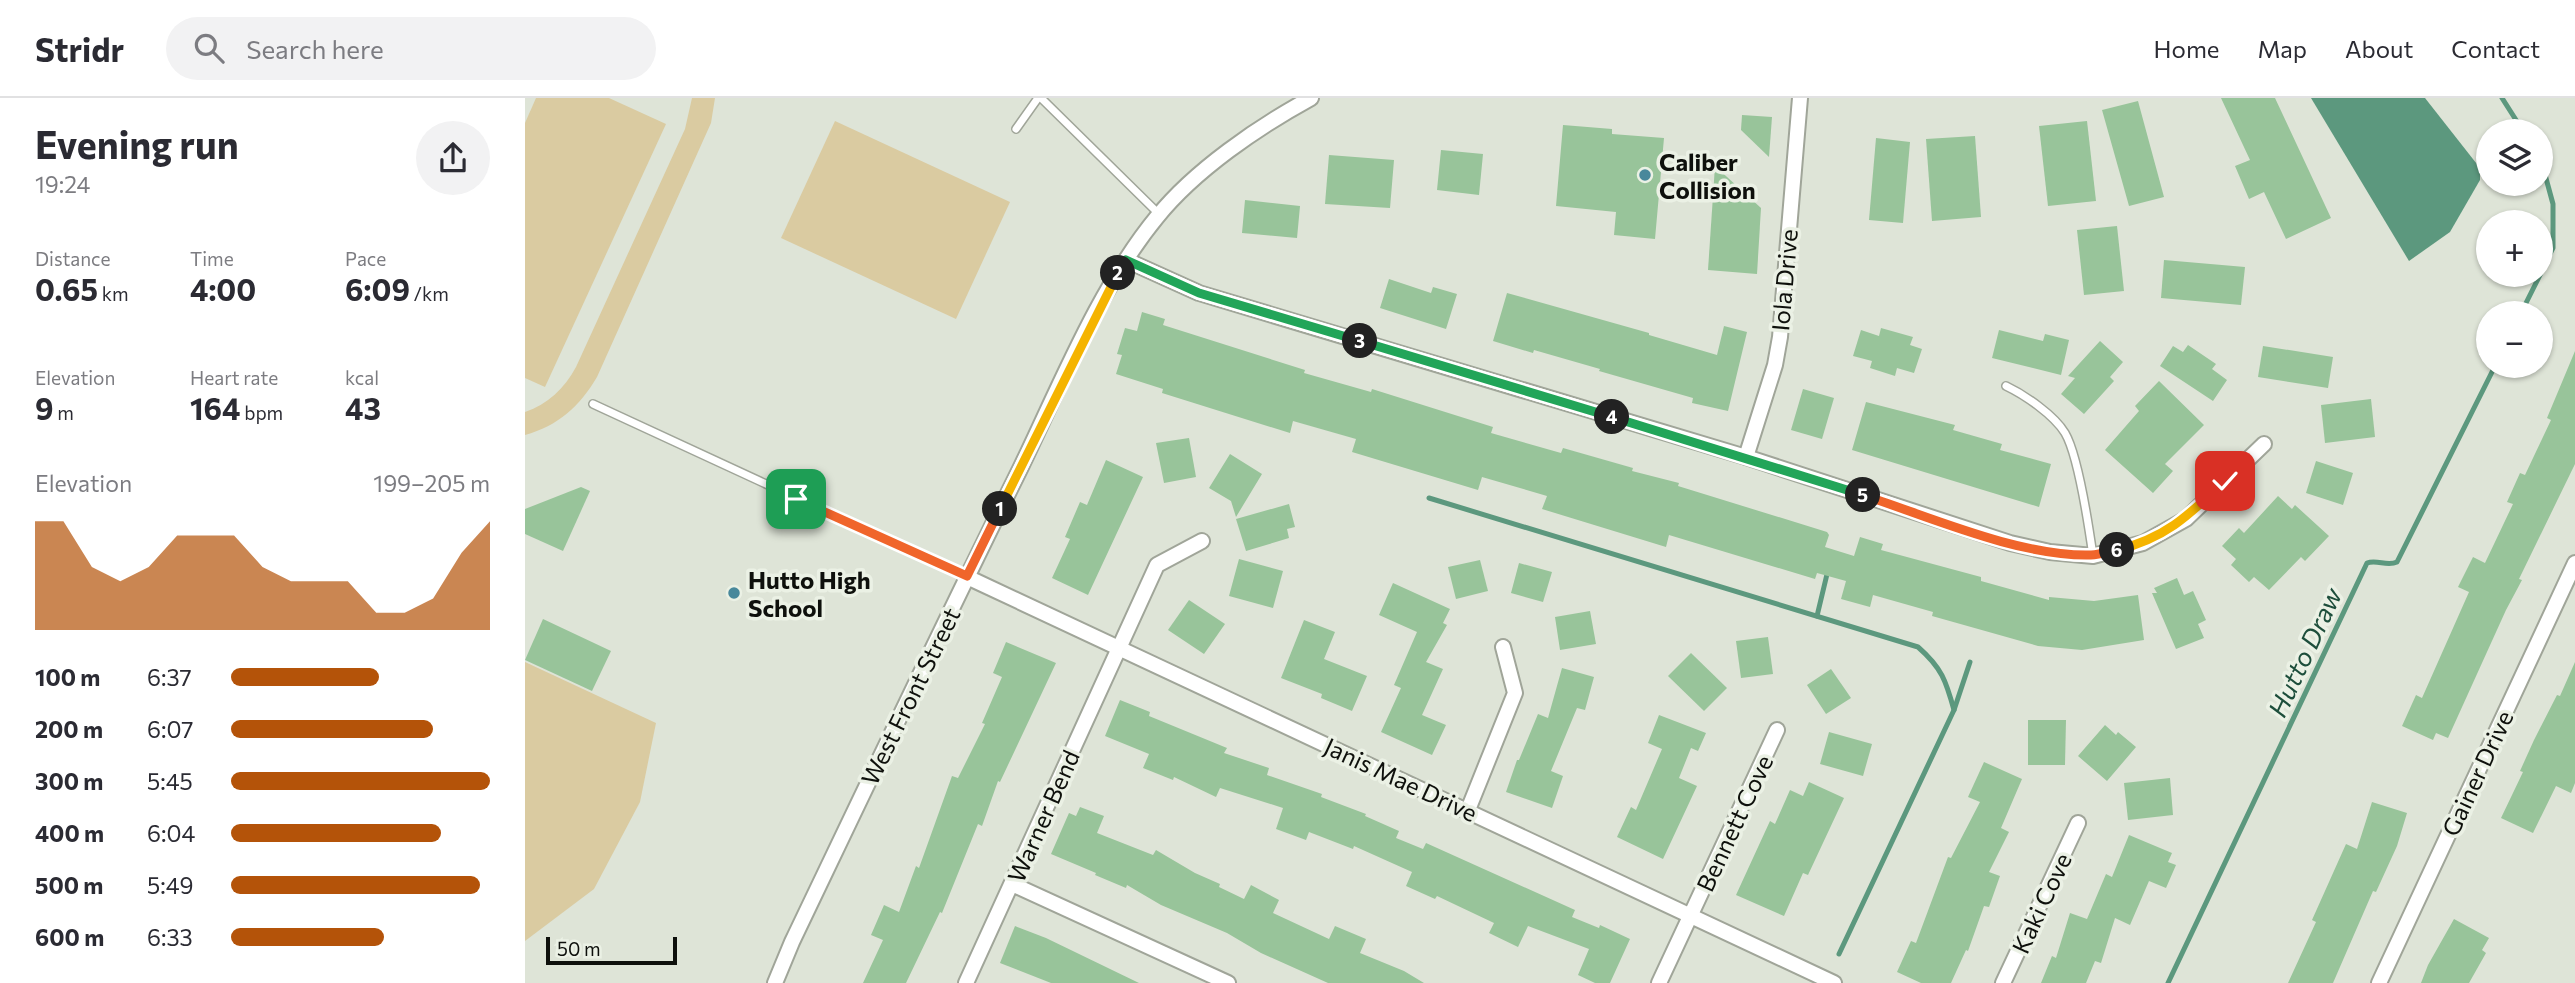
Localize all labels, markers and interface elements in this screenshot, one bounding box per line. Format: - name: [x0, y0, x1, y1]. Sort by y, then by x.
- search box: [166, 17, 656, 80]
- text: Stridr: [35, 28, 124, 69]
- icon: search: [190, 29, 228, 67]
- text: Search here: [246, 33, 384, 64]
- text: Home: [2154, 34, 2220, 63]
- text: Map: [2258, 34, 2307, 63]
- text: About: [2345, 34, 2413, 63]
- text: Contact: [2451, 34, 2540, 63]
- map controls: [2476, 119, 2553, 378]
- button: layers: [2476, 119, 2553, 196]
- text: Evening run: [35, 120, 239, 167]
- button: share: [416, 121, 490, 195]
- place label: Caliber Collision: [1659, 147, 1756, 204]
- marker: Caliber Collision: [1637, 167, 1653, 183]
- text: 19:24: [35, 170, 90, 198]
- button: +: [2476, 210, 2553, 287]
- street label: Iola Drive: [1765, 228, 1803, 332]
- text: Distance: [35, 247, 111, 270]
- text: Time: [190, 247, 234, 270]
- text: Pace: [345, 247, 386, 270]
- pin: 2: [1101, 256, 1135, 290]
- text: 2: [1112, 261, 1123, 284]
- text: 0.65: [35, 270, 98, 307]
- text: 4:00: [190, 270, 256, 307]
- text: 6:09: [345, 270, 410, 307]
- text: km: [98, 282, 129, 305]
- text: /km: [410, 282, 449, 305]
- button: −: [2476, 301, 2553, 378]
- pin: 3: [1343, 324, 1377, 358]
- text: 3: [1354, 329, 1365, 352]
- text: Elevation: [35, 366, 115, 389]
- text: Heart rate: [190, 366, 278, 389]
- text: kcal: [345, 366, 379, 389]
- text: 9: [35, 389, 54, 426]
- text: 164: [190, 389, 241, 426]
- text: 43: [345, 389, 381, 426]
- pin: 4: [1595, 400, 1629, 434]
- text: m: [54, 401, 74, 424]
- text: bpm: [241, 401, 283, 424]
- text: 4: [1606, 405, 1617, 428]
- pin: [2195, 451, 2255, 511]
- icon: check: [2206, 462, 2244, 500]
- text: Elevation: [35, 469, 132, 497]
- text: 199–205 m: [373, 469, 490, 497]
- pin: [766, 469, 826, 529]
- pin: 5: [1845, 478, 1881, 512]
- icon: arrive: [777, 480, 815, 518]
- text: 5: [1857, 483, 1868, 506]
- pin: 1: [983, 492, 1017, 526]
- text: 1: [995, 497, 1004, 520]
- pin: 6: [2099, 532, 2135, 568]
- text: 6: [2111, 538, 2122, 561]
- place label: Hutto High School: [748, 565, 871, 622]
- water label: Hutto Draw: [2261, 581, 2348, 721]
- marker: Hutto High School: [726, 585, 742, 601]
- street label: West Front Street: [855, 602, 966, 789]
- text: 100 m: [35, 663, 100, 691]
- text: 6:37: [147, 663, 192, 691]
- street label: Gainer Drive: [2435, 706, 2519, 840]
- text: 200 m: [35, 715, 103, 743]
- text: 6:07: [147, 715, 193, 743]
- street label: Janis Mae Drive: [1320, 731, 1482, 827]
- street label: Warner Bend: [1001, 745, 1085, 887]
- street label: Bennett Cove: [1690, 750, 1778, 896]
- text: 300 m: [35, 767, 103, 795]
- text: 5:45: [147, 767, 193, 795]
- text: 400 m: [35, 819, 104, 847]
- text: 6:04: [147, 819, 195, 847]
- street label: Kaki Cove: [2005, 848, 2077, 958]
- text: 500 m: [35, 871, 103, 899]
- text: 5:49: [147, 871, 193, 899]
- text: 600 m: [35, 923, 104, 951]
- text: 6:33: [147, 923, 193, 951]
- scale bar: [546, 934, 677, 966]
- text: 50 m: [557, 937, 601, 960]

